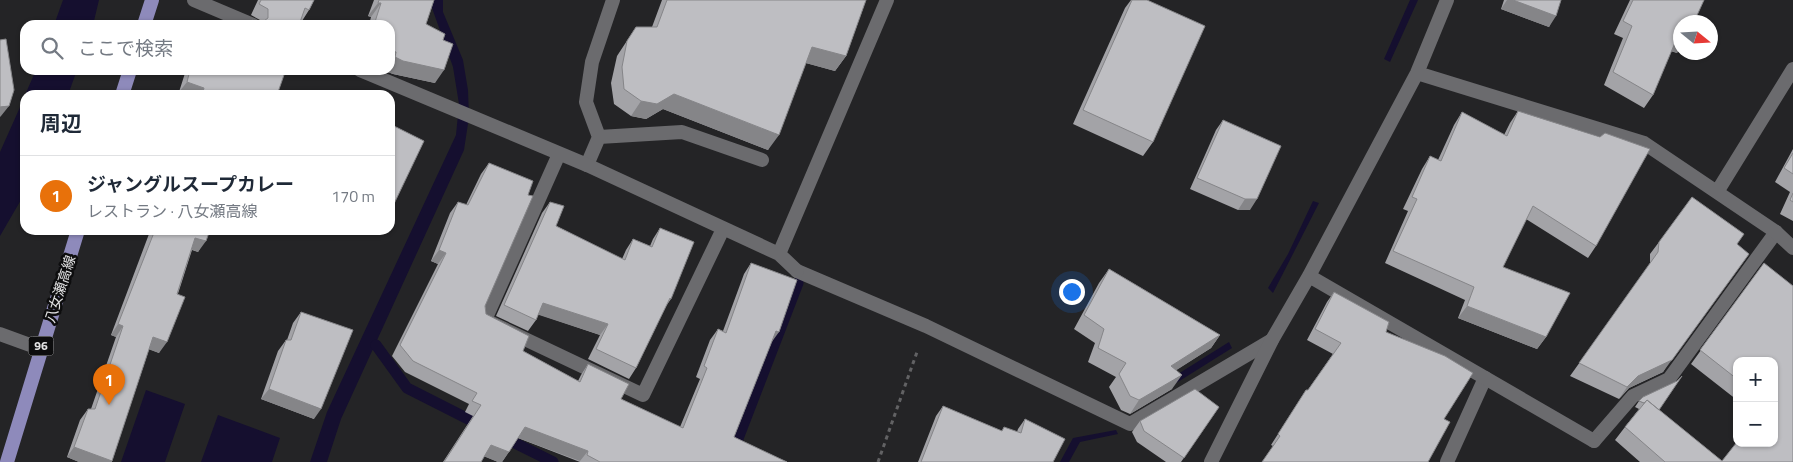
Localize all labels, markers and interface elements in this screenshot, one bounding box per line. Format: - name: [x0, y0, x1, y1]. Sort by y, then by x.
- north arrow: [1673, 15, 1718, 60]
- search box: [20, 20, 395, 75]
- text: ここで検索: [78, 33, 173, 62]
- icon: search: [38, 34, 66, 62]
- text: 周辺: [40, 107, 82, 139]
- text: ジャングルスープカレー: [87, 169, 294, 198]
- text: 1: [52, 184, 60, 208]
- text: 170 m: [331, 184, 375, 208]
- text: レストラン · 八女瀬高線: [87, 199, 258, 223]
- street label: 八女瀬高線: [39, 252, 80, 325]
- your location: [1059, 279, 1085, 305]
- road number: 96: [28, 336, 54, 356]
- map controls: [1733, 357, 1778, 447]
- button: +: [1733, 357, 1778, 402]
- pin: 1: [93, 364, 125, 405]
- button: −: [1733, 402, 1778, 447]

